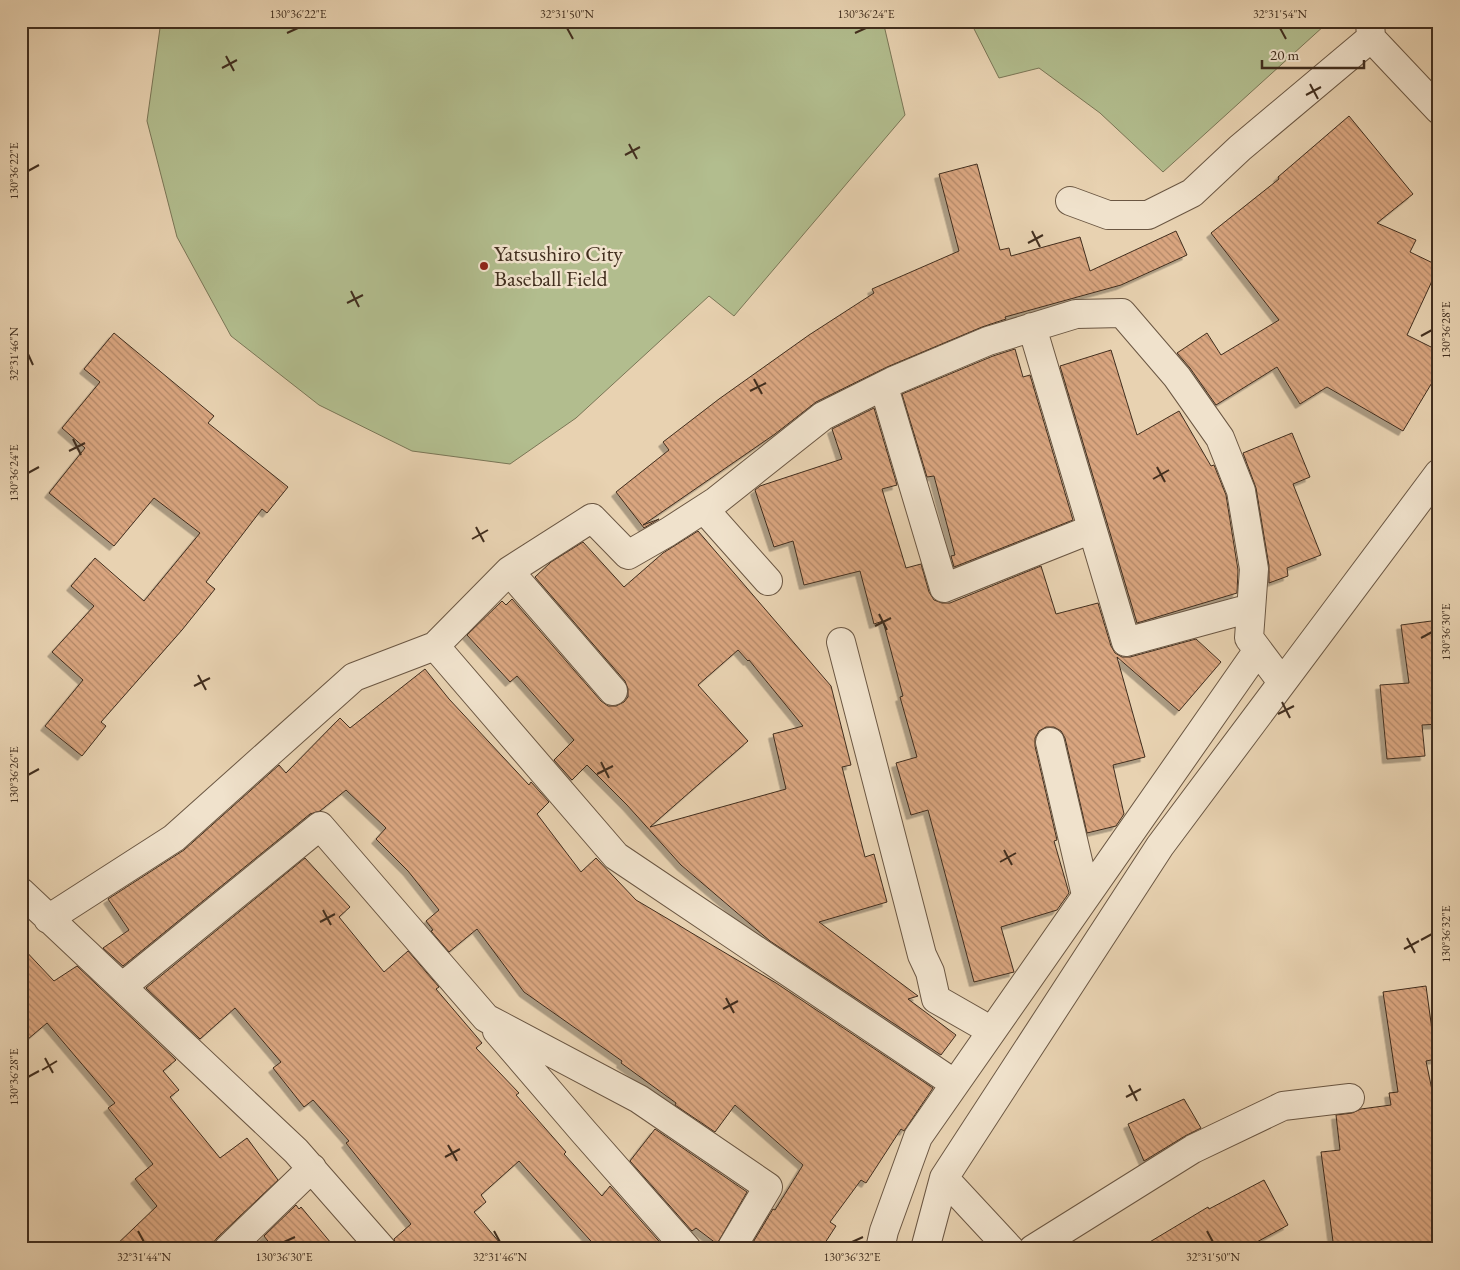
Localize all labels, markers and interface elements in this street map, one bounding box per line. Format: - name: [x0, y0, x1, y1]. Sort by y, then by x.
- text: 130°36'22"E: [270, 6, 327, 22]
- text: 32°31'50"N: [540, 6, 594, 22]
- text: 130°36'24"E: [838, 6, 895, 22]
- text: 32°31'54"N: [1253, 6, 1307, 22]
- scale bar: [1262, 38, 1365, 70]
- text: 20 m: [1270, 45, 1299, 64]
- text: 130°36'22"E: [6, 142, 22, 199]
- place label: Yatsushiro City Baseball Field: [494, 239, 623, 293]
- marker: Yatsushiro City Baseball Field: [478, 260, 490, 272]
- text: 130°36'28"E: [1438, 301, 1454, 358]
- text: 32°31'46"N: [6, 327, 22, 381]
- text: 130°36'24"E: [6, 444, 22, 501]
- text: 130°36'30"E: [1438, 603, 1454, 660]
- text: 130°36'26"E: [6, 746, 22, 803]
- text: 130°36'32"E: [1438, 905, 1454, 962]
- text: 130°36'28"E: [6, 1048, 22, 1105]
- text: 32°31'44"N: [117, 1249, 171, 1265]
- text: 130°36'30"E: [256, 1249, 313, 1265]
- text: 32°31'46"N: [473, 1249, 527, 1265]
- text: 130°36'32"E: [824, 1249, 881, 1265]
- text: 32°31'50"N: [1186, 1249, 1240, 1265]

